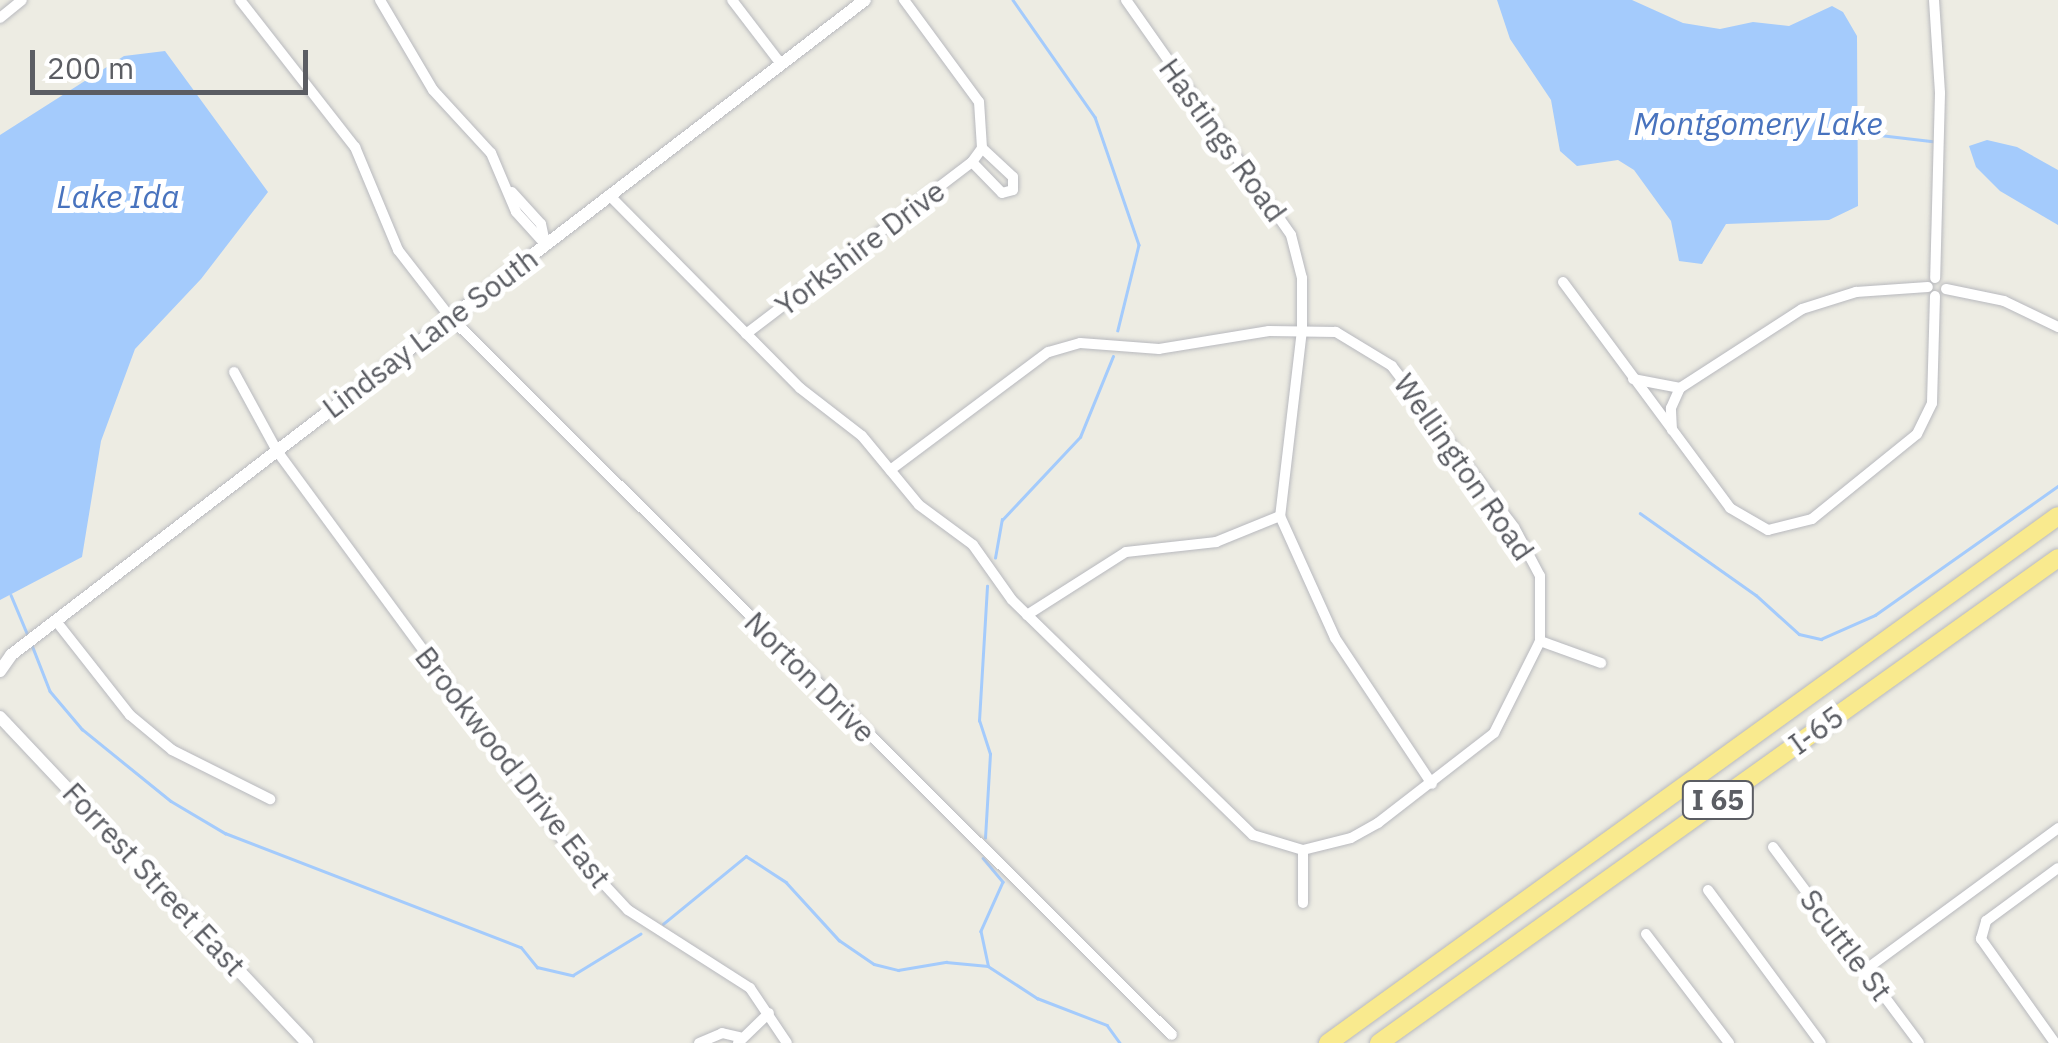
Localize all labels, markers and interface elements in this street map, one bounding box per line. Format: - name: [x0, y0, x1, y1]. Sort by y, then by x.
- scale bar: [35, 30, 312, 92]
- text: 200 m: [47, 48, 134, 87]
- street label: Hastings Road: [1152, 51, 1294, 229]
- water label: Montgomery Lake: [1633, 104, 1883, 142]
- street label: Yorkshire Drive: [768, 173, 952, 323]
- water label: Lake Ida: [56, 177, 180, 215]
- street label: Lindsay Lane South: [315, 240, 545, 426]
- street label: Wellington Road: [1386, 367, 1542, 567]
- street label: Norton Drive: [737, 604, 883, 750]
- street label: Brookwood Drive East: [408, 639, 618, 895]
- street label: I-65: [1782, 698, 1850, 762]
- street label: Forrest Street East: [55, 775, 253, 983]
- road number: I 65: [1680, 777, 1756, 823]
- street label: Scuttle St: [1793, 882, 1899, 1008]

